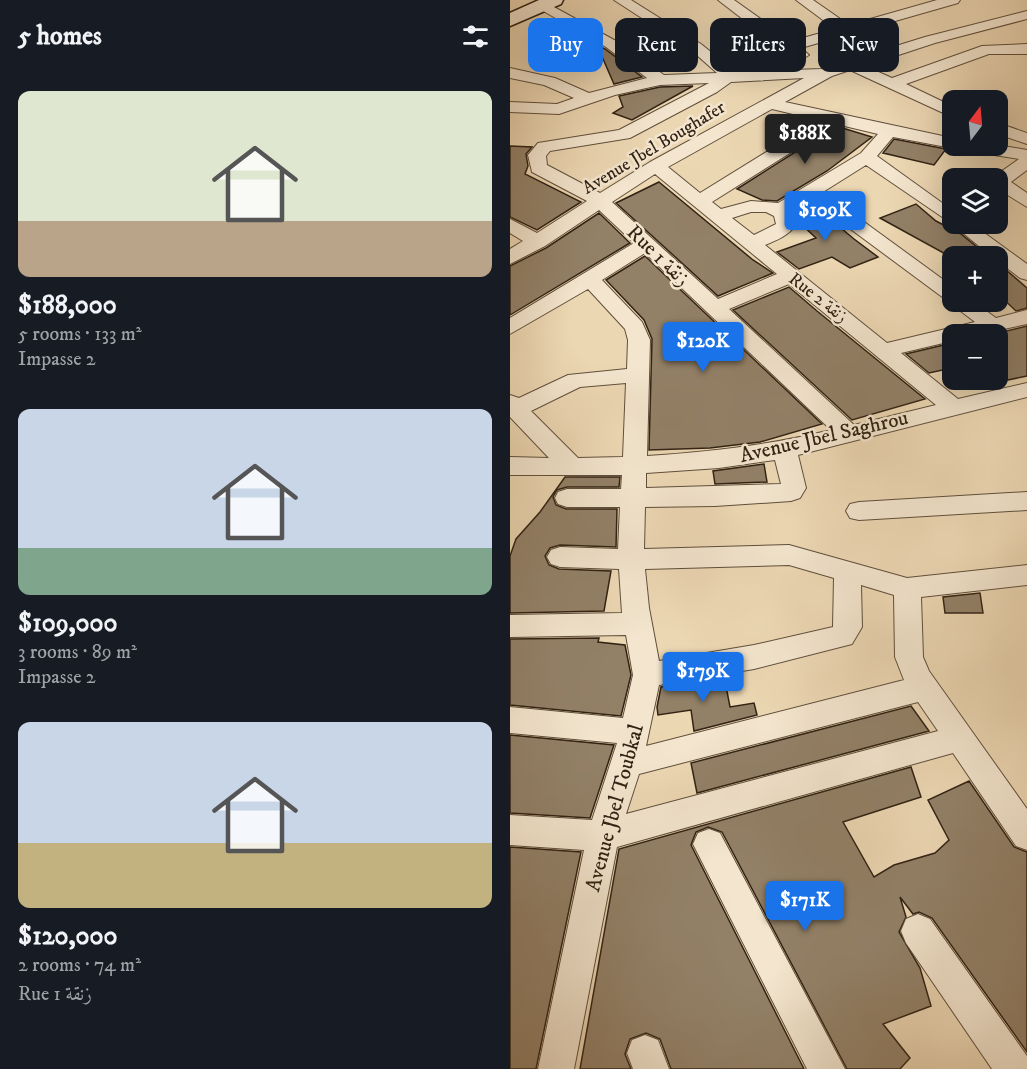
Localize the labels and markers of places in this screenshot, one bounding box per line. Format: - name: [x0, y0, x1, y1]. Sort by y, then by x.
- pin: $188K: [763, 114, 847, 165]
- pin: $109K: [783, 191, 867, 242]
- pin: $120K: [661, 322, 745, 373]
- pin: $179K: [661, 652, 745, 703]
- pin: $171K: [763, 881, 847, 932]

